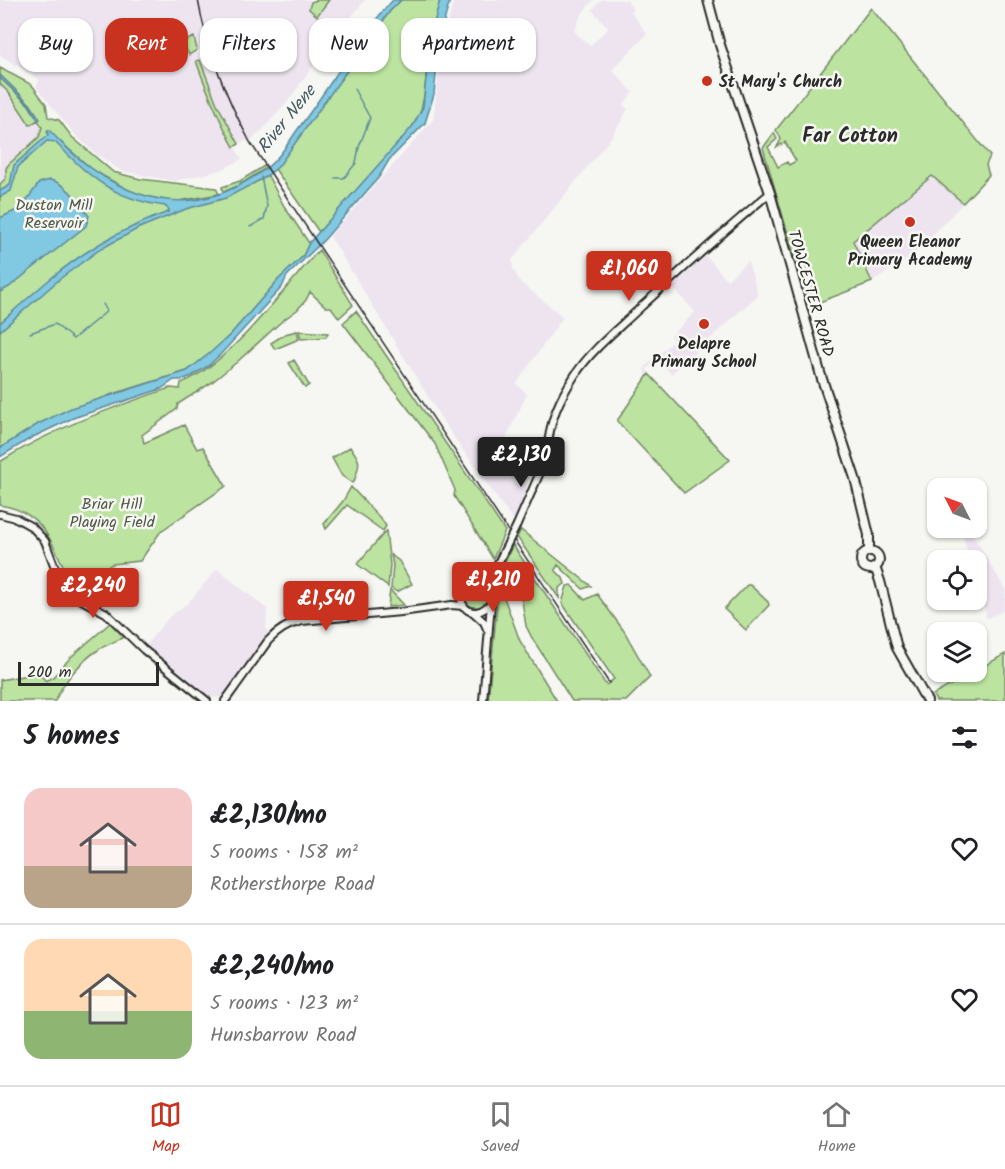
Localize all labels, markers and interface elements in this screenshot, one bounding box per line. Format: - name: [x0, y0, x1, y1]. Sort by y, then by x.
- chip: Buy: [18, 18, 93, 72]
- chip: Rent: [105, 18, 188, 72]
- chip: Filters: [200, 18, 297, 72]
- chip: New: [309, 18, 389, 72]
- chip: Apartment: [401, 18, 536, 72]
- place label: St Mary's Church: [719, 70, 842, 95]
- marker: St Mary's Church: [700, 74, 714, 88]
- water label: River Nene: [250, 78, 325, 161]
- district label: Far Cotton: [802, 121, 898, 153]
- park label: Duston Mill Reservoir: [15, 193, 93, 236]
- marker: Queen Eleanor Primary Academy: [903, 215, 917, 229]
- street label: TOWCESTER ROAD: [780, 227, 841, 360]
- place label: Queen Eleanor Primary Academy: [848, 230, 973, 273]
- pin: £1,060: [580, 251, 678, 302]
- text: £1,060: [600, 254, 658, 286]
- marker: Delapre Primary School: [697, 317, 711, 331]
- place label: Delapre Primary School: [652, 332, 757, 375]
- pin: £2,130: [472, 437, 570, 488]
- text: £2,130: [492, 440, 550, 472]
- north arrow: [927, 478, 987, 538]
- map controls: [927, 478, 987, 682]
- park label: Briar Hill Playing Field: [69, 492, 156, 535]
- button: locate: [927, 550, 987, 610]
- pin: £1,210: [444, 562, 542, 613]
- text: £1,210: [466, 565, 520, 597]
- pin: £2,240: [44, 568, 142, 619]
- text: £2,240: [61, 571, 125, 603]
- pin: £1,540: [277, 581, 375, 632]
- text: £1,540: [297, 584, 355, 616]
- button: layers: [927, 622, 987, 682]
- scale bar: [18, 659, 159, 686]
- text: 200 m: [27, 660, 71, 685]
- text: 5 homes: [24, 716, 120, 758]
- icon: filters: [948, 721, 981, 754]
- text: £2,130/mo: [210, 795, 327, 837]
- icon: home: [72, 812, 144, 884]
- icon: heart: [948, 832, 981, 865]
- text: 5 rooms · 158 m²: [210, 837, 358, 869]
- text: Rothersthorpe Road: [210, 869, 374, 901]
- text: £2,240/mo: [210, 946, 334, 988]
- icon: home: [72, 963, 144, 1035]
- icon: heart: [948, 983, 981, 1016]
- text: 5 rooms · 123 m²: [210, 988, 358, 1020]
- text: Hunsbarrow Road: [210, 1020, 356, 1052]
- tab: Map: [149, 1098, 182, 1159]
- tab: Saved: [481, 1098, 519, 1159]
- tab: Home: [818, 1098, 856, 1159]

